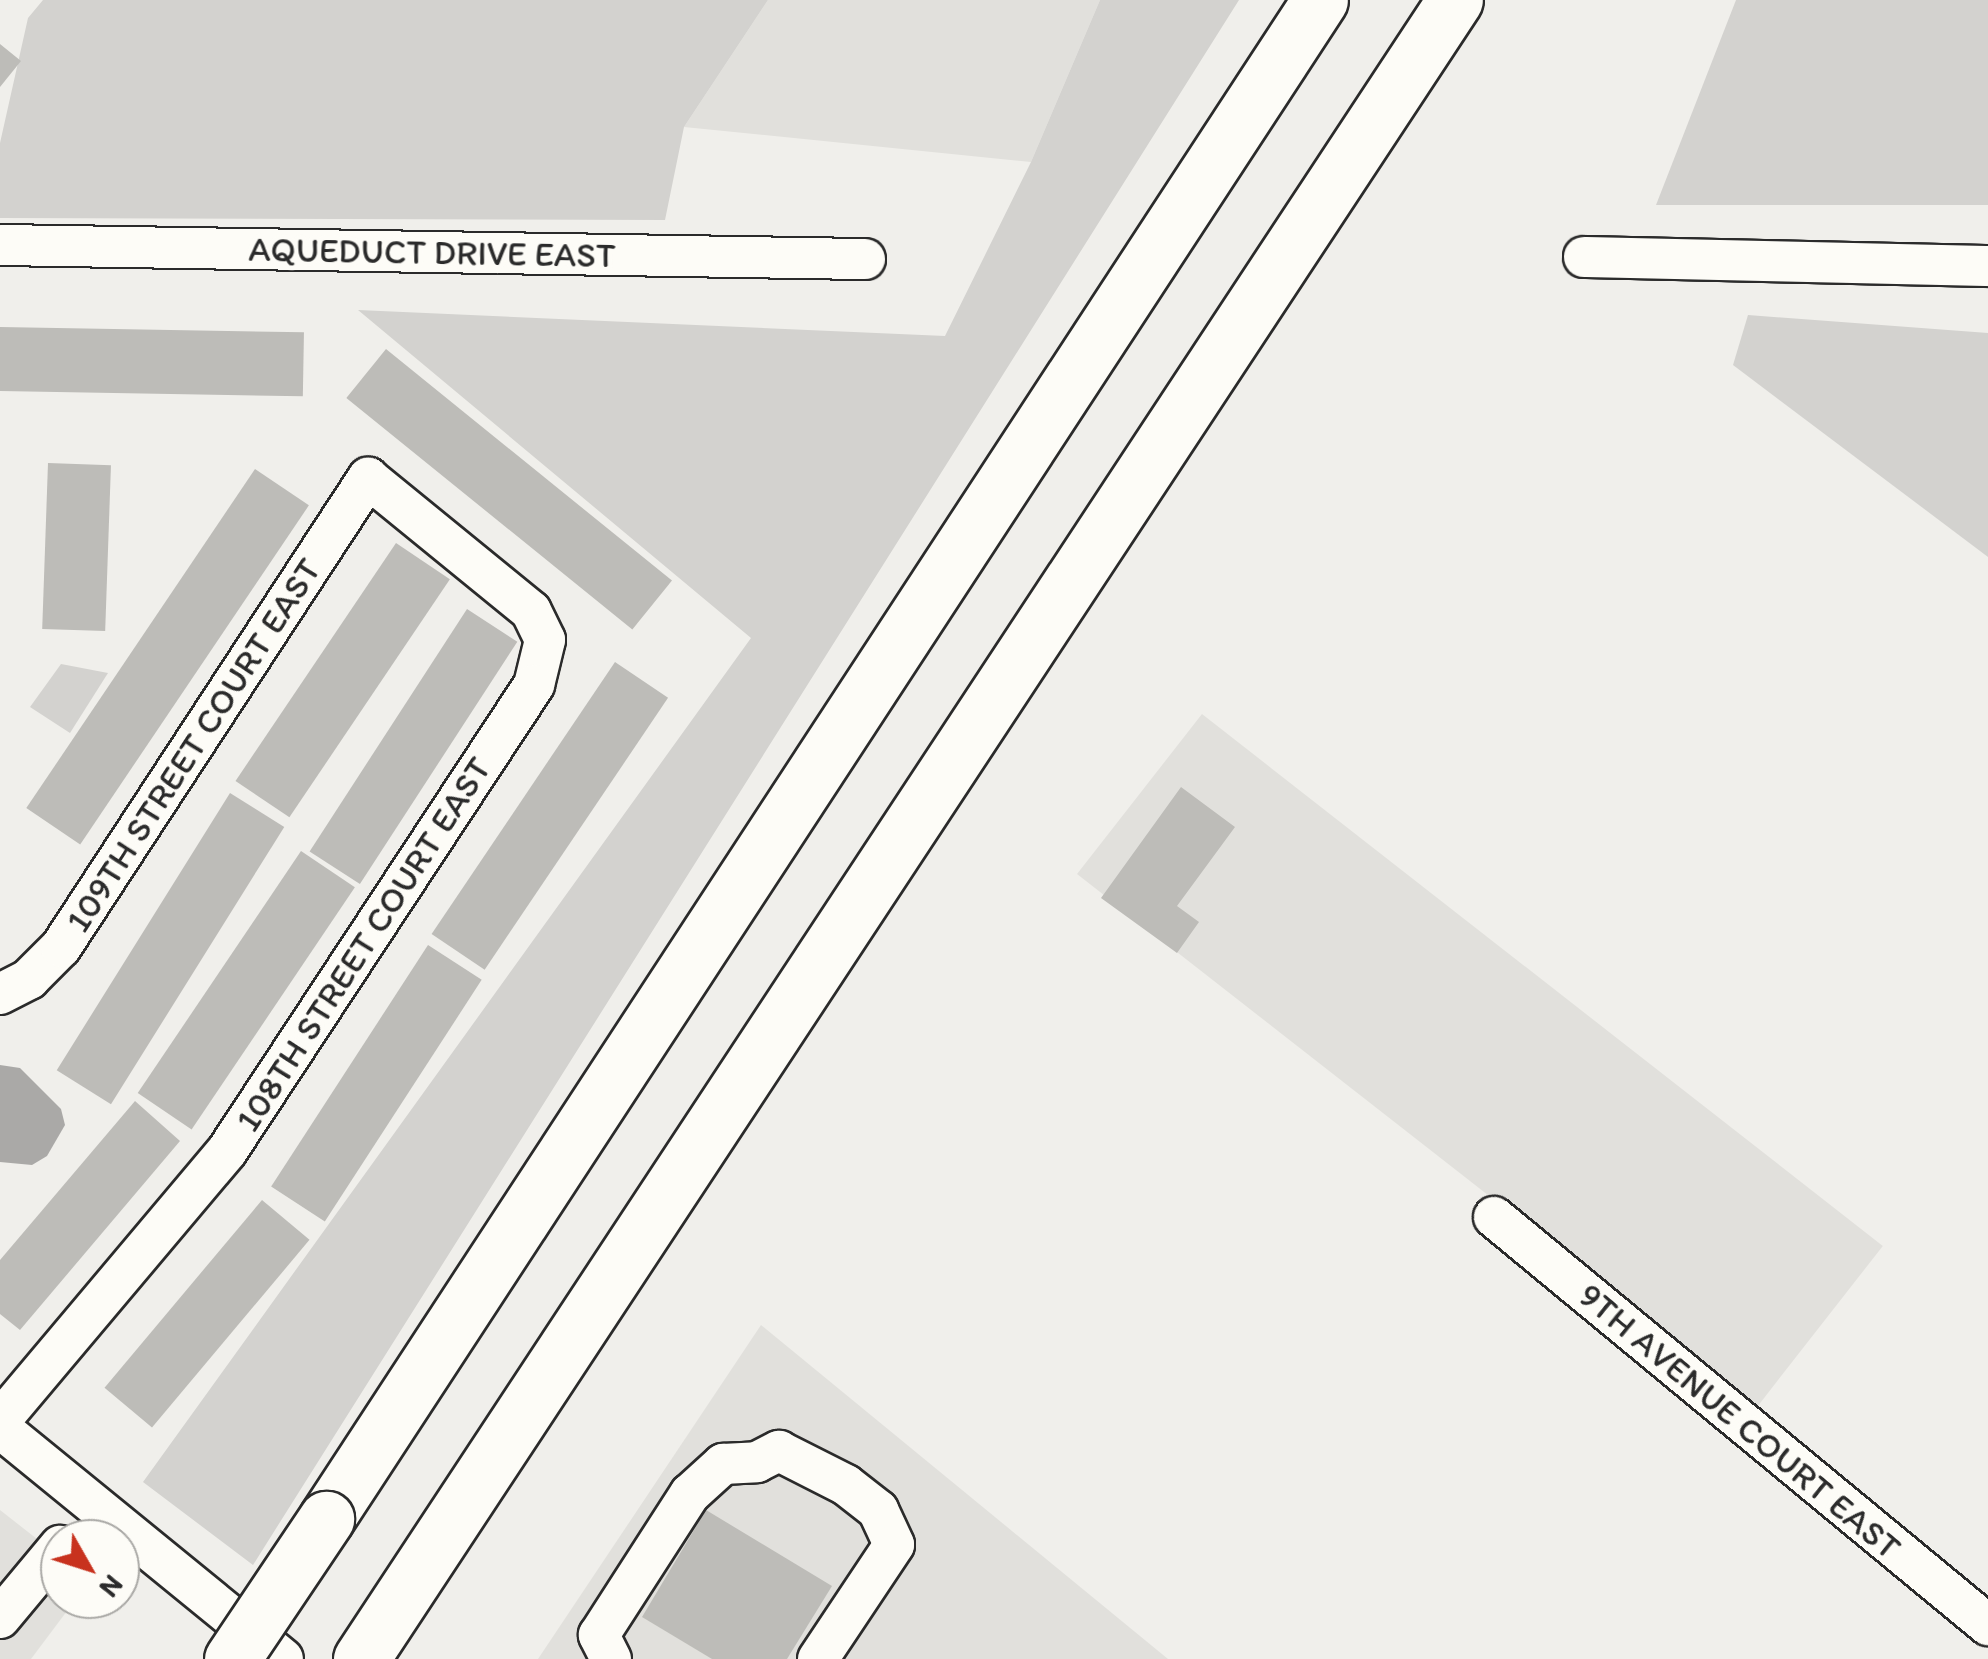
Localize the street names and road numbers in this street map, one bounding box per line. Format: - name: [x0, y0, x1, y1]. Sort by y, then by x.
- street label: AQUEDUCT DRIVE EAST: [245, 228, 619, 276]
- street label: 109TH STREET COURT EAST: [57, 551, 329, 939]
- street label: 108TH STREET COURT EAST: [226, 749, 500, 1139]
- street label: 9TH AVENUE COURT EAST: [1571, 1274, 1909, 1568]

